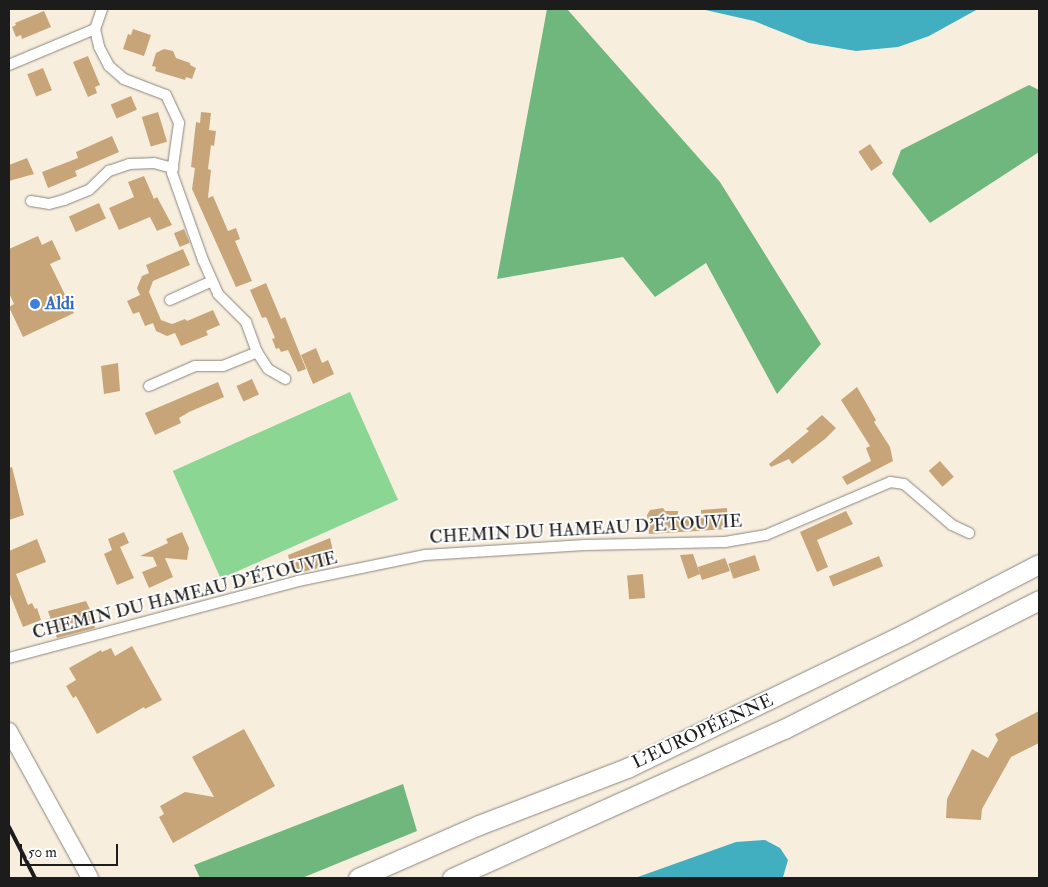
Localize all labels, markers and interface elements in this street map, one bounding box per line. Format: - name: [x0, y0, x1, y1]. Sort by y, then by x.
- place label: Aldi: [45, 293, 75, 315]
- marker: Aldi: [29, 298, 41, 310]
- street label: CHEMIN DU HAMEAU D'ÉTOUVIE: [429, 511, 743, 549]
- street label: CHEMIN DU HAMEAU D'ÉTOUVIE: [30, 548, 340, 644]
- street label: L'EUROPÉENNE: [629, 690, 777, 774]
- scale bar: [22, 834, 120, 866]
- text: 50 m: [28, 843, 57, 862]

